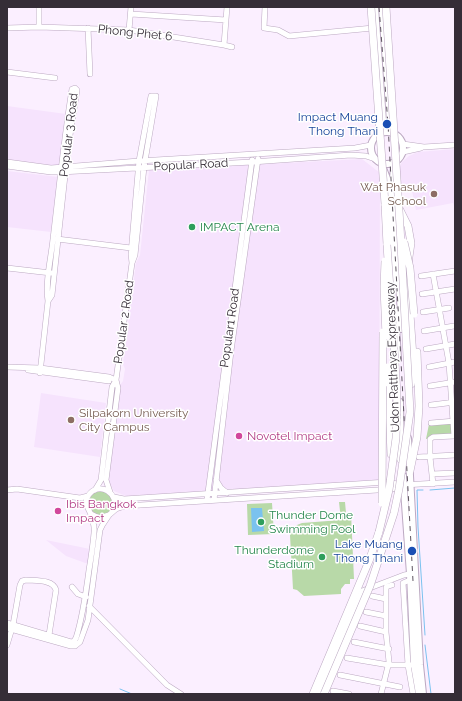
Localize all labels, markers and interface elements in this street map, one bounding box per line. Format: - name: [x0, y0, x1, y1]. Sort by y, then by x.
- street label: Phong Phet 6: [97, 22, 173, 44]
- street label: Popular 3 Road: [57, 92, 81, 178]
- place label: Impact Muang Thong Thani: [298, 110, 378, 138]
- marker: Impact Muang Thong Thani: [381, 118, 393, 130]
- street label: Popular Road: [153, 156, 229, 174]
- place label: Wat Phasuk School: [360, 180, 426, 208]
- marker: Wat Phasuk School: [429, 189, 439, 199]
- place label: IMPACT Arena: [200, 220, 279, 234]
- marker: IMPACT Arena: [187, 222, 197, 232]
- street label: Popular 2 Road: [111, 279, 137, 365]
- street label: Udon Ratthaya Expressway: [383, 281, 403, 433]
- street label: Popular1 Road: [217, 287, 243, 369]
- place label: Silpakorn University City Campus: [79, 406, 189, 434]
- marker: Silpakorn University City Campus: [66, 415, 76, 425]
- place label: Novotel Impact: [247, 429, 332, 443]
- marker: Novotel Impact: [234, 431, 244, 441]
- place label: Ibis Bangkok Impact: [66, 497, 136, 525]
- marker: Ibis Bangkok Impact: [53, 506, 63, 516]
- place label: Thunder Dome Swimming Pool: [269, 508, 355, 536]
- marker: Thunder Dome Swimming Pool: [256, 517, 266, 527]
- place label: Lake Muang Thong Thani: [334, 537, 403, 565]
- place label: Thunderdome Stadium: [234, 543, 314, 571]
- marker: Lake Muang Thong Thani: [406, 545, 418, 557]
- marker: Thunderdome Stadium: [317, 552, 327, 562]

